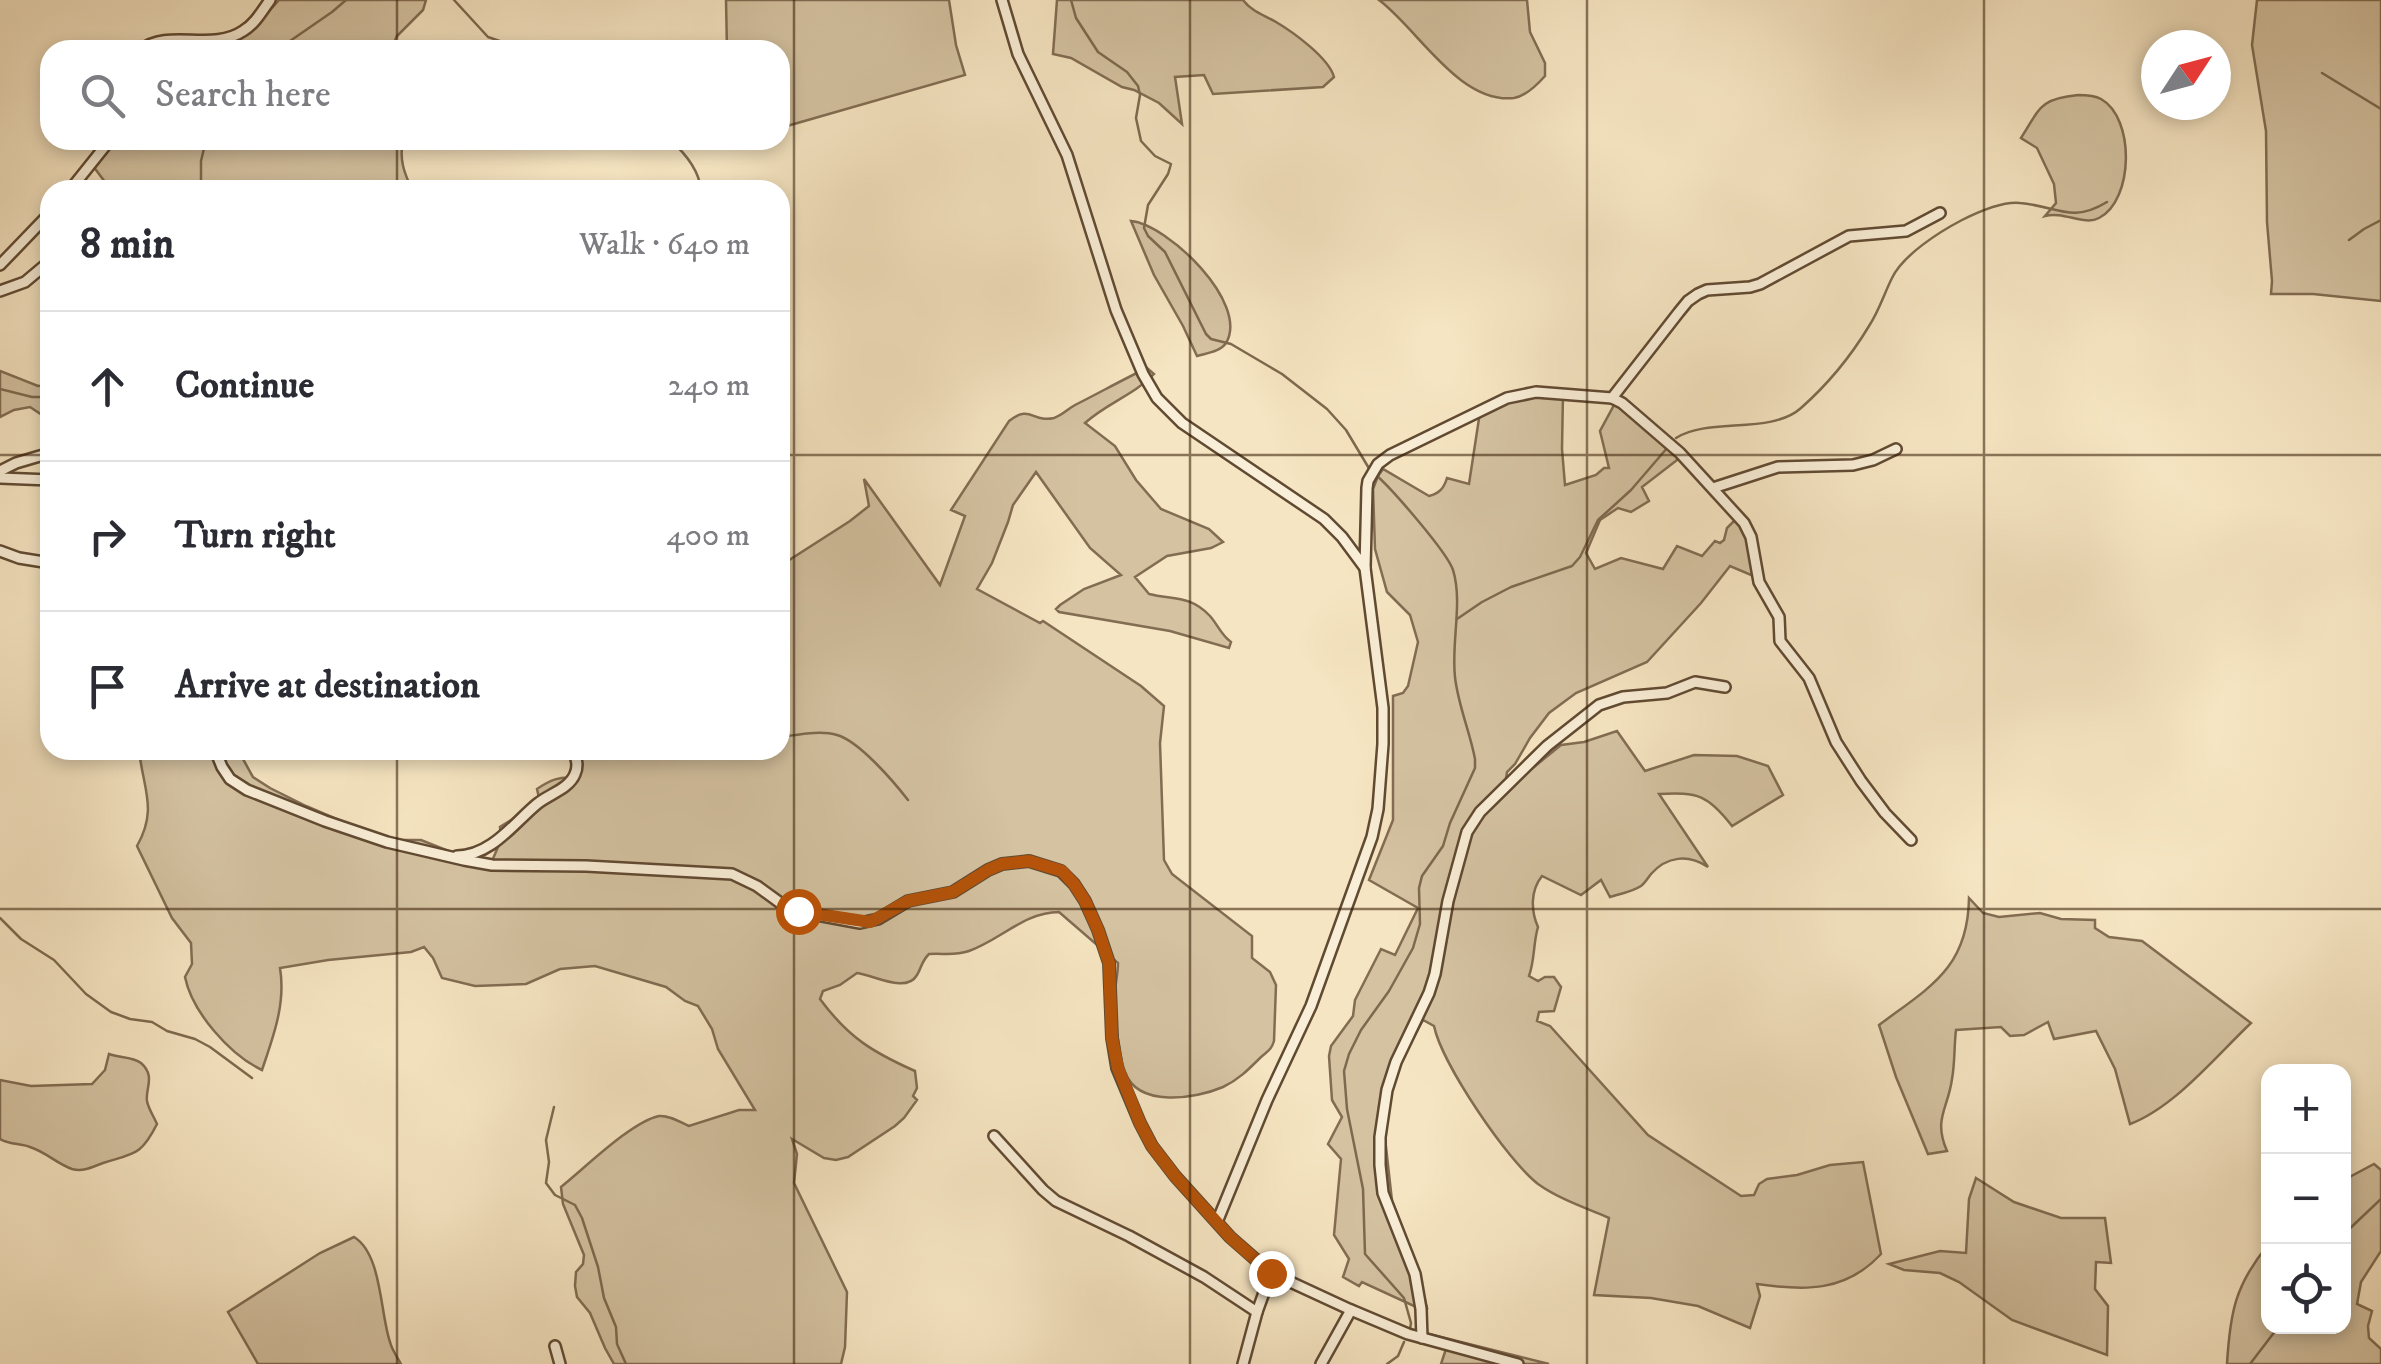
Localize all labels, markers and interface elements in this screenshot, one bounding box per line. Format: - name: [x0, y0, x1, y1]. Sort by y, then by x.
- north arrow: [2141, 30, 2231, 120]
- search box: [40, 40, 790, 150]
- icon: search: [75, 68, 130, 123]
- text: Search here: [155, 71, 331, 119]
- text: 8 min: [80, 219, 174, 271]
- text: Walk · 640 m: [579, 225, 750, 265]
- icon: ahead: [80, 359, 135, 414]
- text: Continue: [175, 362, 314, 410]
- text: 240 m: [668, 366, 750, 406]
- icon: right: [80, 509, 135, 564]
- text: Turn right: [175, 512, 336, 560]
- text: 400 m: [666, 516, 750, 556]
- icon: arrive: [80, 659, 135, 714]
- text: Arrive at destination: [175, 662, 480, 710]
- route start: [776, 889, 822, 935]
- map controls: [2261, 1064, 2351, 1334]
- button: +: [2261, 1064, 2351, 1154]
- button: −: [2261, 1154, 2351, 1244]
- button: locate: [2261, 1244, 2351, 1334]
- route end: [1249, 1251, 1295, 1297]

